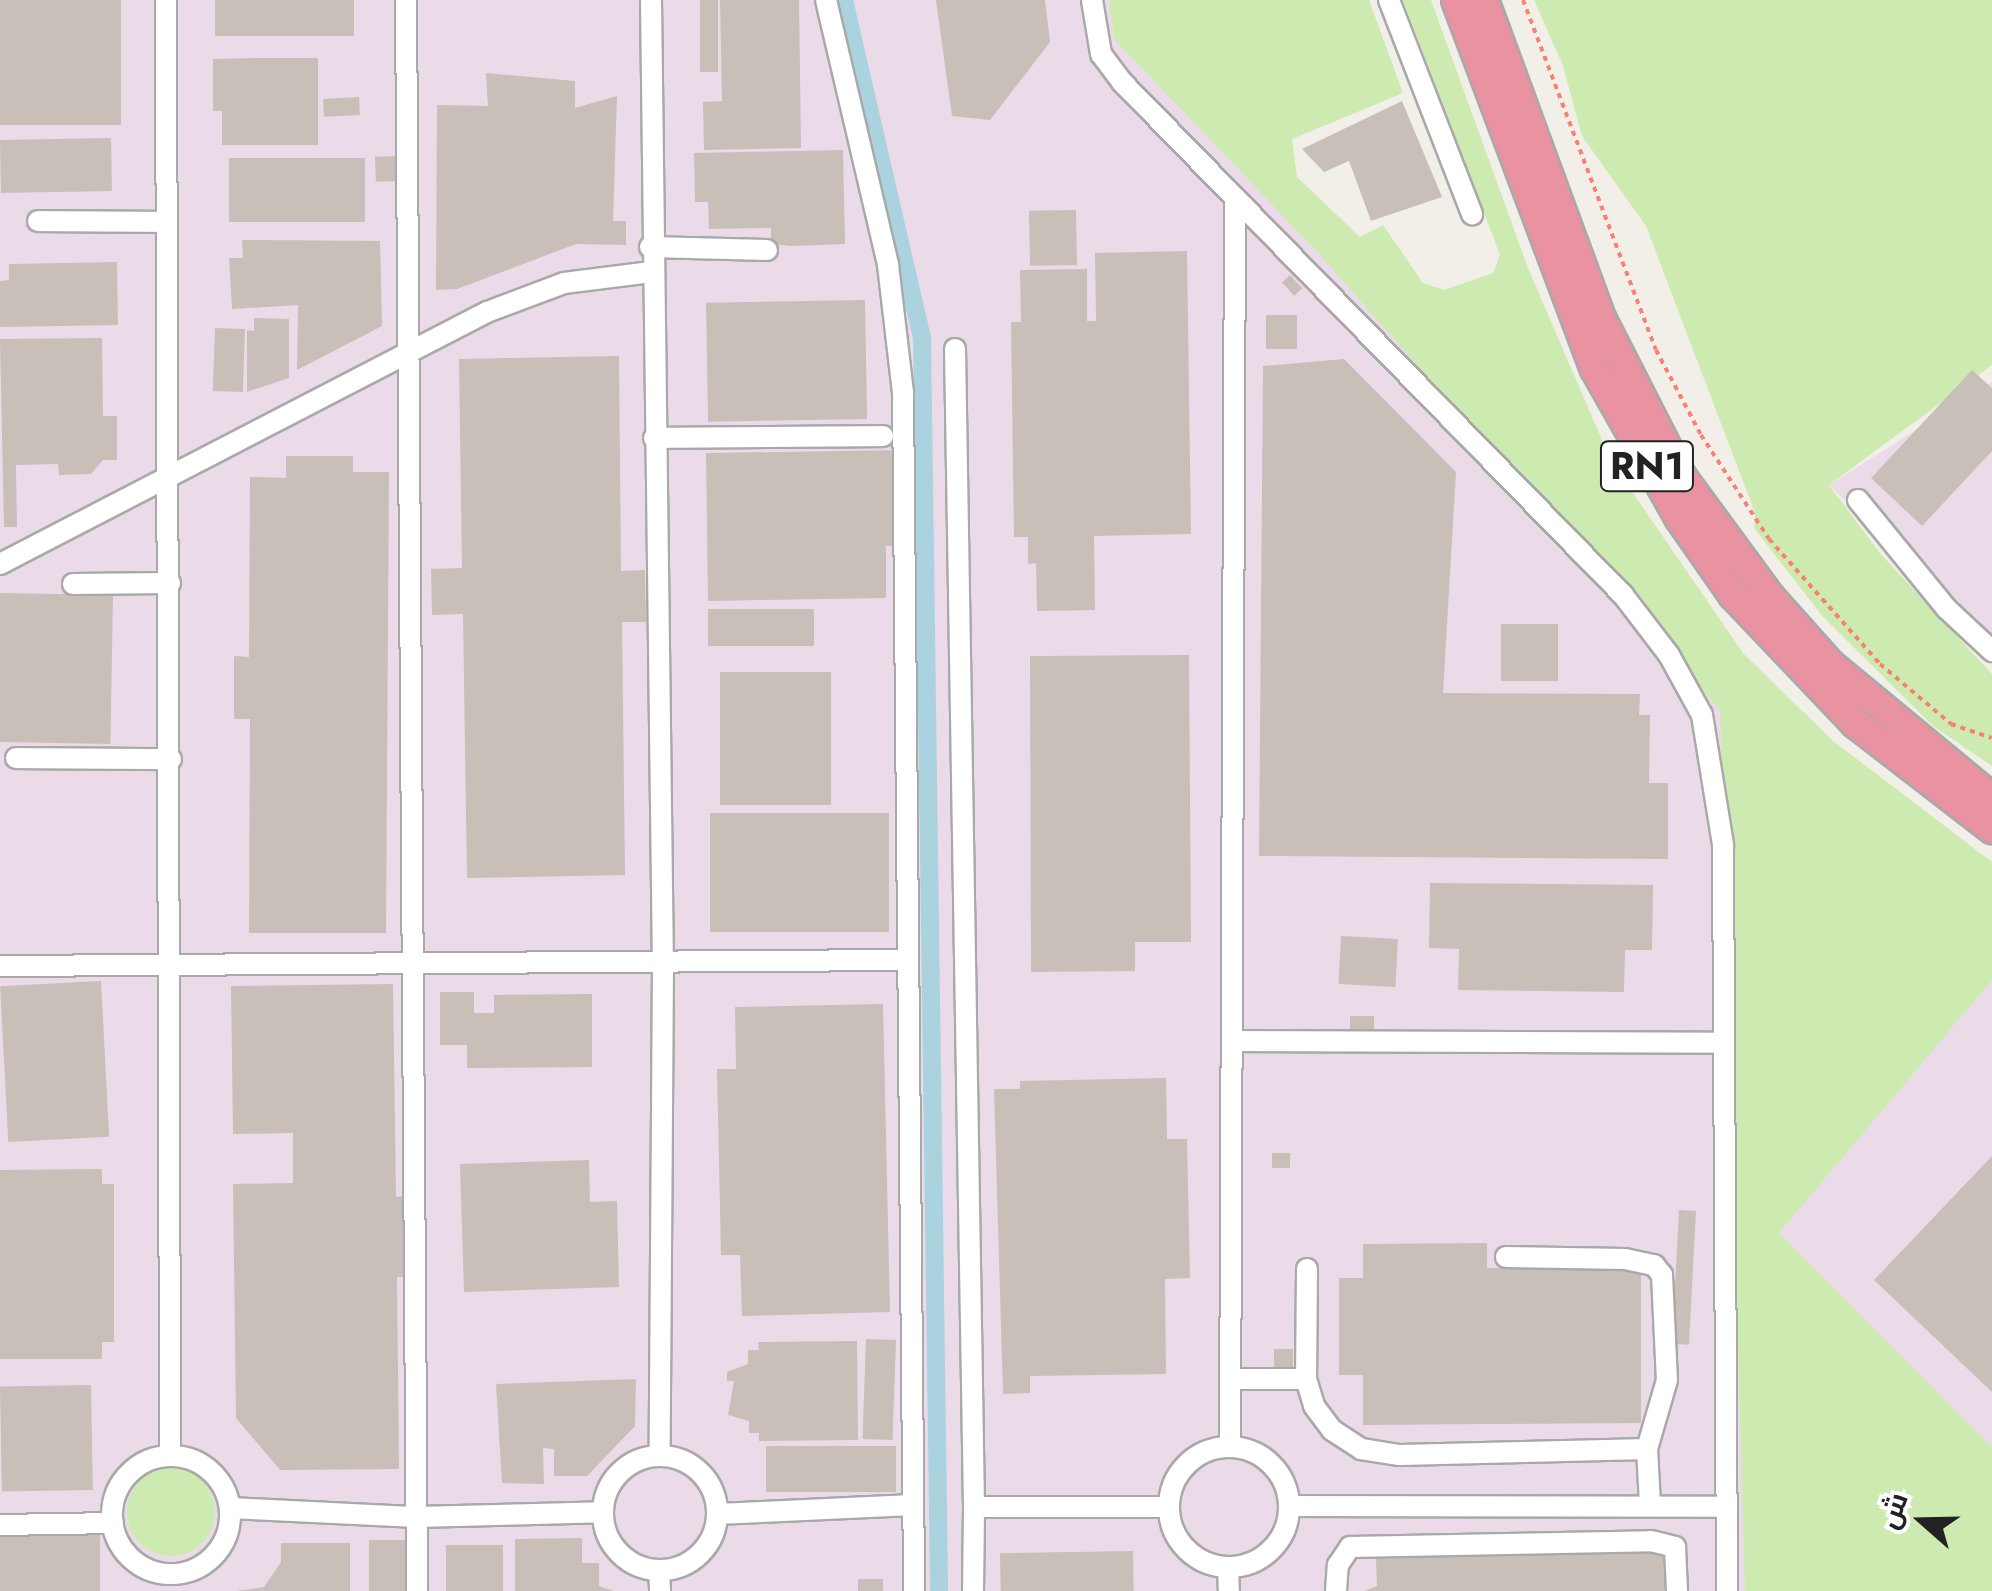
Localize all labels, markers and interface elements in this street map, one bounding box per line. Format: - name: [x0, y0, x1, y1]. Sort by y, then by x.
- road number: RN1: [1600, 433, 1694, 499]
- north arrow: [1872, 1471, 1972, 1571]
- text: ش: [1868, 1487, 1919, 1534]

